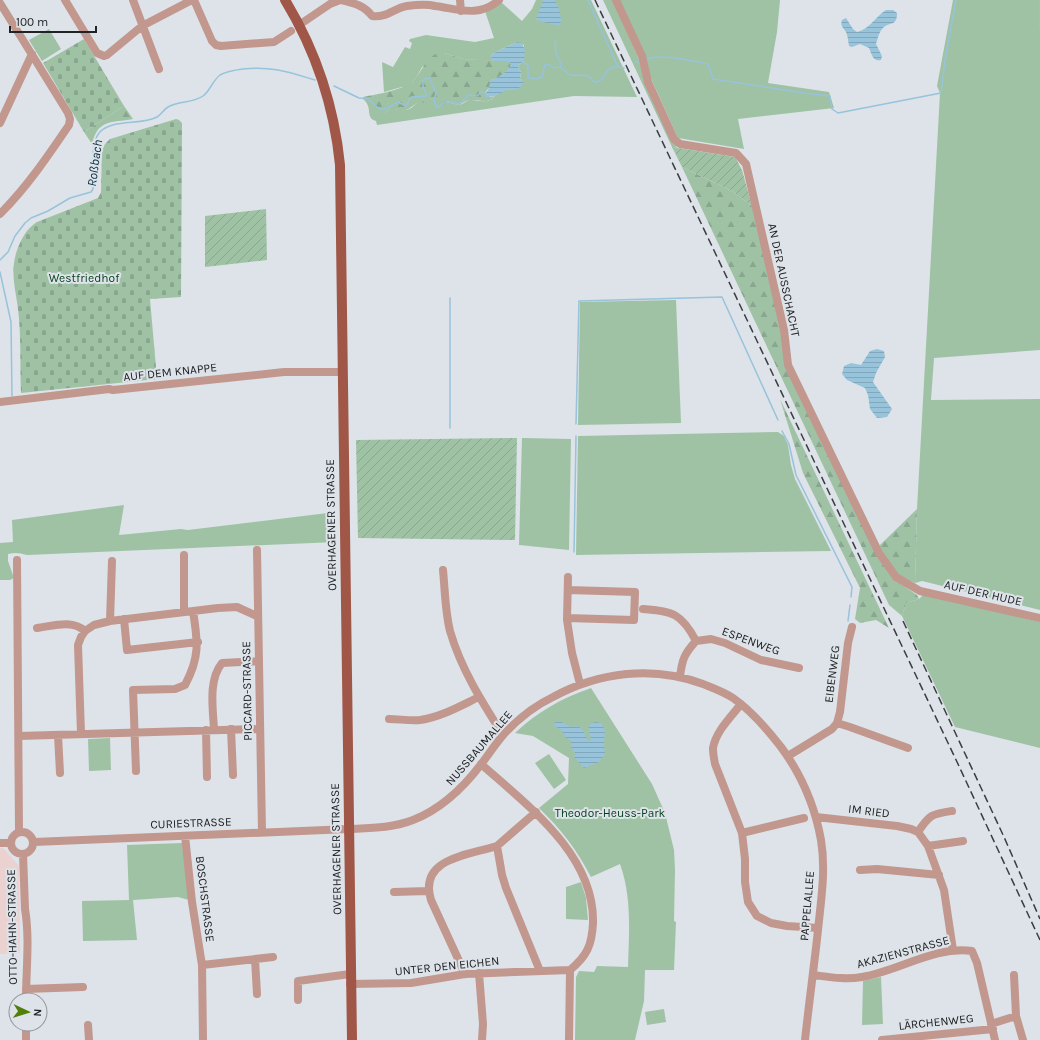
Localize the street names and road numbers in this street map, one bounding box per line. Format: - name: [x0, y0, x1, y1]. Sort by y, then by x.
- street label: AN DER AUSSCHACHT: [765, 222, 803, 338]
- street label: AUF DEM KNAPPE: [123, 360, 217, 384]
- street label: OVERHAGENER STRASSE: [323, 459, 339, 591]
- street label: AUF DER HUDE: [943, 577, 1023, 609]
- street label: ESPENWEG: [720, 624, 782, 658]
- street label: PICCARD-STRASSE: [239, 641, 255, 741]
- street label: EIBENWEG: [822, 645, 842, 703]
- street label: NUSSBAUMALLEE: [443, 708, 515, 788]
- street label: OVERHAGENER STRASSE: [328, 783, 344, 915]
- street label: IM RIED: [847, 802, 891, 821]
- street label: CURIESTRASSE: [150, 815, 232, 831]
- street label: BOSCHSTRASSE: [193, 855, 217, 943]
- street label: OTTO-HAHN-STRASSE: [4, 869, 20, 985]
- street label: PAPPELALLEE: [797, 870, 817, 942]
- street label: AKAZIENSTRASSE: [855, 933, 951, 971]
- street label: UNTER DEN EICHEN: [394, 954, 500, 978]
- street label: LÄRCHENWEG: [898, 1011, 974, 1033]

